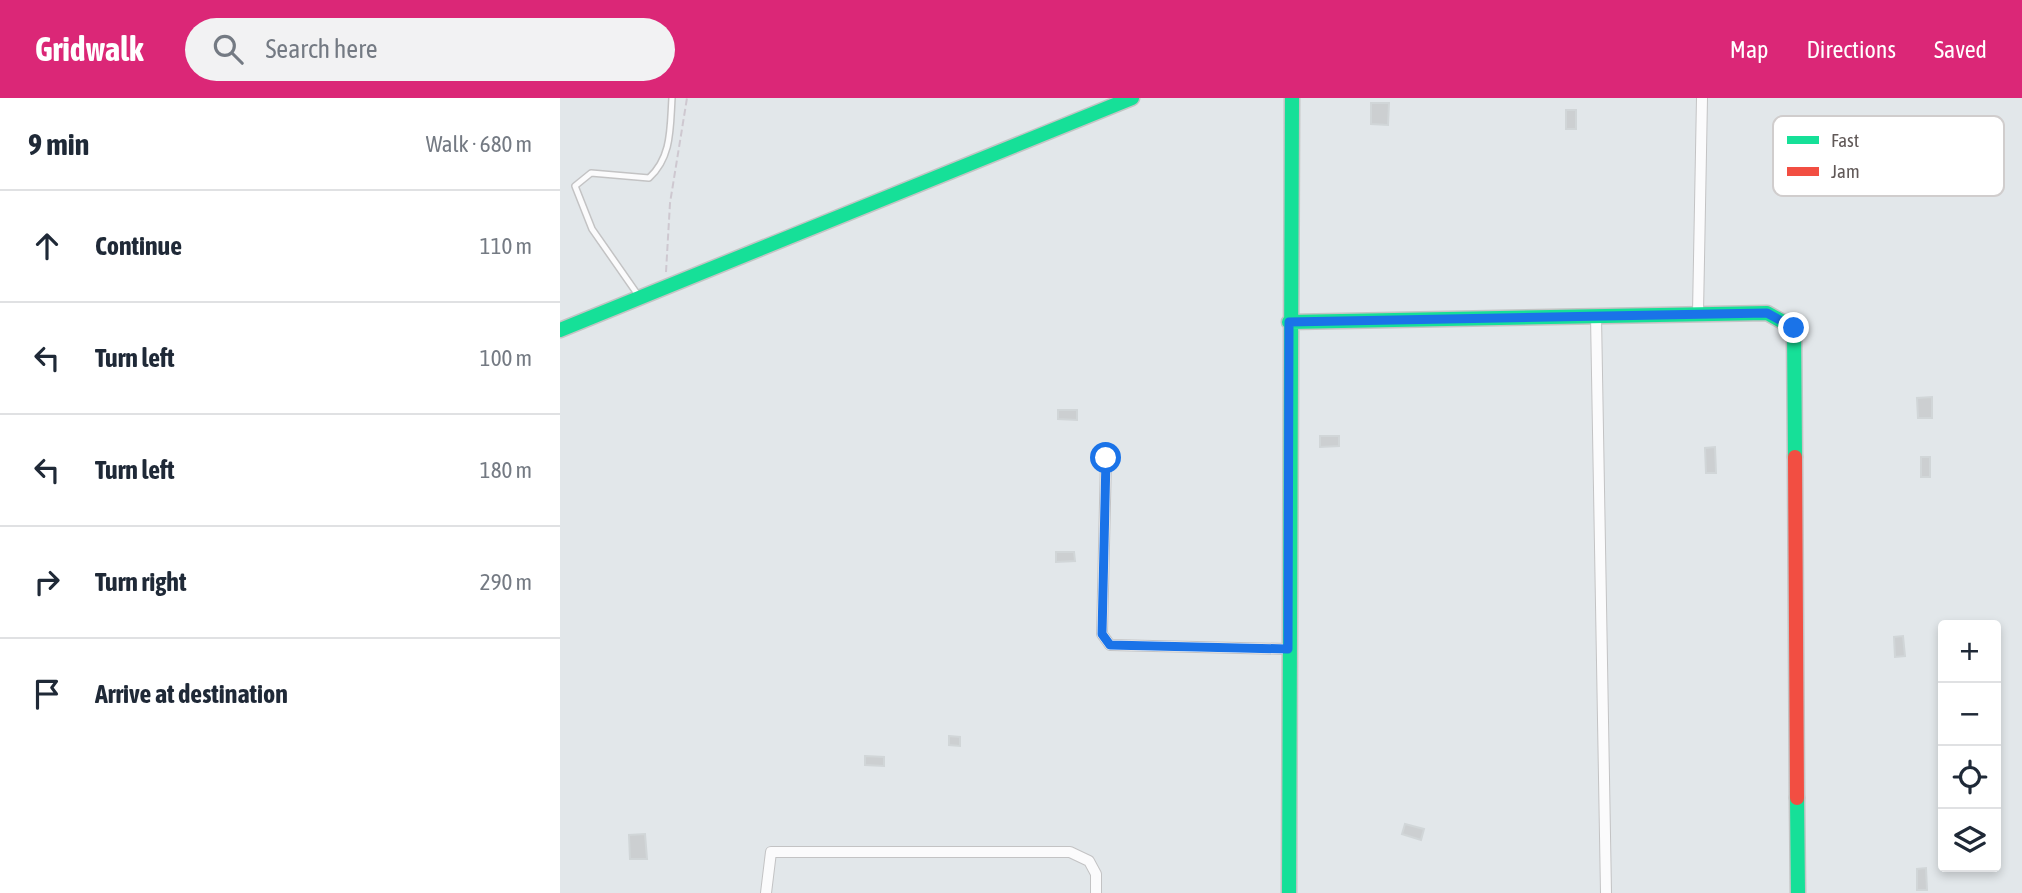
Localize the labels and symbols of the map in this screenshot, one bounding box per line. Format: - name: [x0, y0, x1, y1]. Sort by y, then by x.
- legend: [1773, 116, 2004, 196]
- text: Fast: [1831, 129, 1859, 151]
- text: Jam: [1831, 160, 1860, 182]
- route end: [1778, 312, 1809, 343]
- route start: [1090, 442, 1121, 473]

